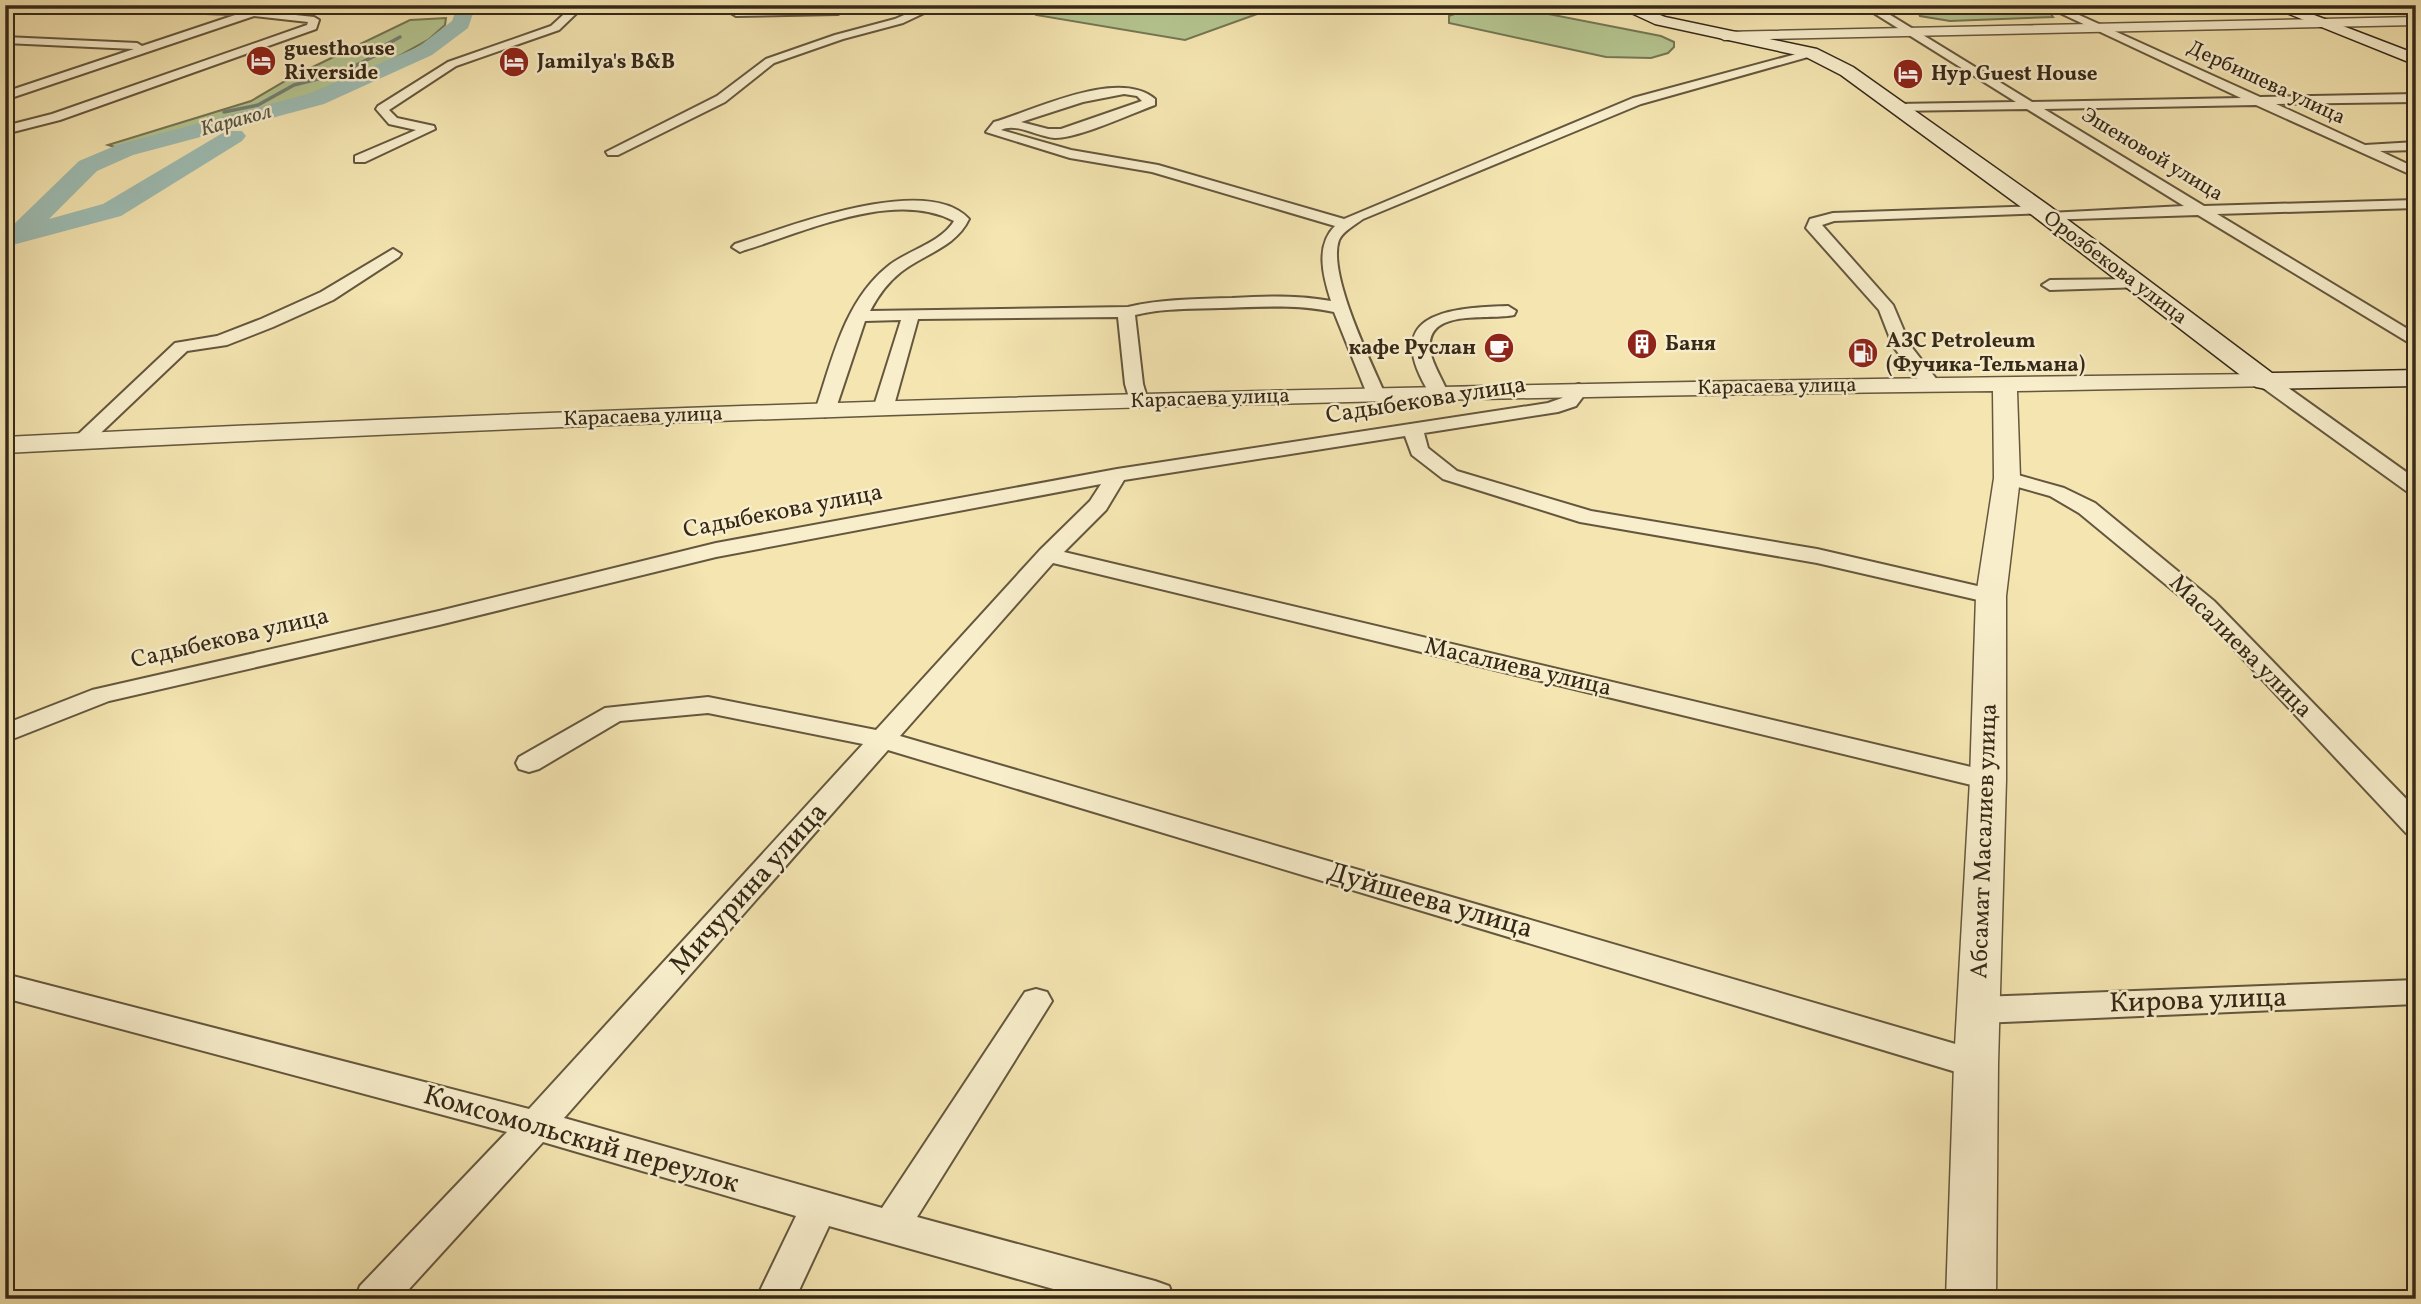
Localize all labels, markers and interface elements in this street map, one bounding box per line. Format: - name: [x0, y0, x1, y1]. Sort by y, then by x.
- street label: Дербишева улица: [2182, 34, 2350, 132]
- place label: guesthouse Riverside: [284, 35, 395, 88]
- hotel icon: guesthouse Riverside: [244, 44, 278, 78]
- hotel icon: Jamilya's B&B: [497, 45, 531, 79]
- place label: Jamilya's B&B: [536, 48, 675, 77]
- hotel icon: Нур Guest House: [1891, 57, 1925, 91]
- place label: Нур Guest House: [1931, 60, 2098, 89]
- water label: Каракол: [197, 98, 275, 144]
- street label: Эшеновой улица: [2076, 101, 2228, 209]
- street label: Орозбекова улица: [2037, 204, 2193, 332]
- building icon: Баня: [1625, 327, 1659, 361]
- place label: АЗС Petroleum (Фучика-Тельмана): [1886, 327, 2086, 380]
- place label: Баня: [1665, 330, 1716, 359]
- cafe icon: кафе Руслан: [1482, 331, 1516, 365]
- place label: кафе Руслан: [1348, 334, 1476, 363]
- fuel station icon: АЗС Petroleum (Фучика-Тельмана): [1846, 336, 1880, 370]
- street label: Садыбекова улица: [1323, 368, 1529, 434]
- street label: Карасаева улица: [1697, 371, 1857, 403]
- street label: Карасаева улица: [1130, 382, 1290, 416]
- street label: Карасаева улица: [563, 400, 723, 434]
- street label: Садыбекова улица: [680, 476, 886, 548]
- street label: Масалиева улица: [2160, 567, 2320, 727]
- street label: Садыбекова улица: [128, 600, 332, 678]
- street label: Масалиева улица: [1421, 630, 1615, 706]
- street label: Абсамат Масалиев улица: [1963, 703, 2007, 979]
- street label: Мичурина улица: [661, 794, 837, 984]
- street label: Дуйшеева улица: [1323, 853, 1537, 949]
- street label: Кирова улица: [2108, 978, 2288, 1024]
- street label: Комсомольский переулок: [419, 1076, 743, 1204]

